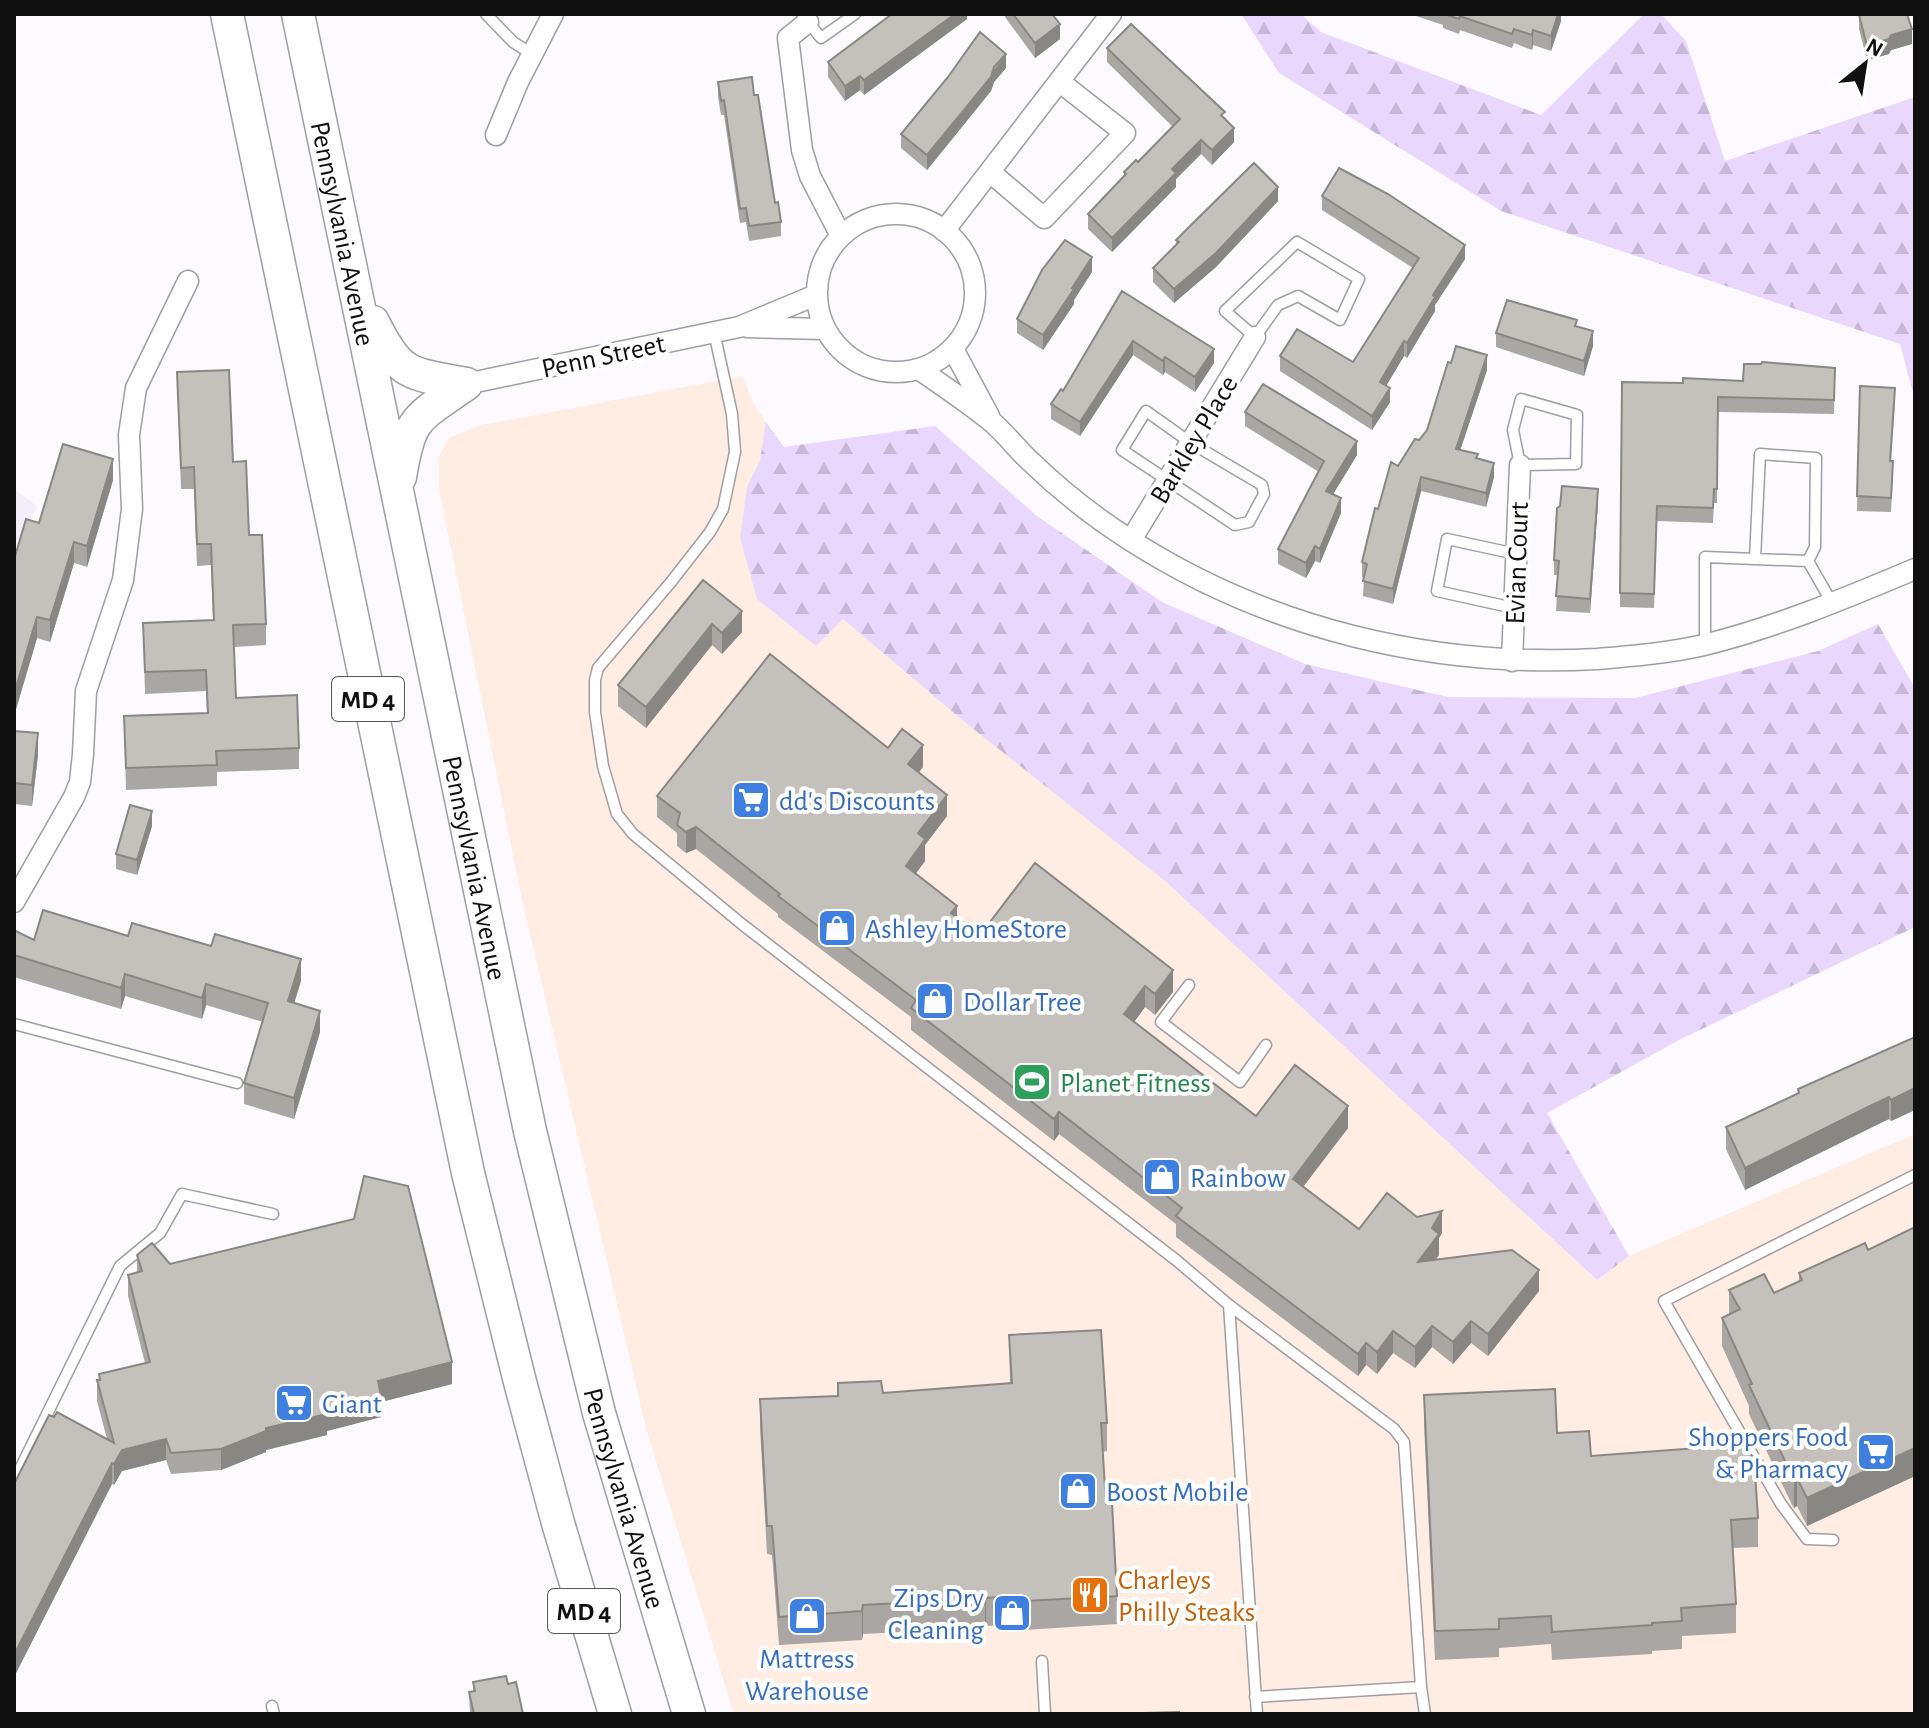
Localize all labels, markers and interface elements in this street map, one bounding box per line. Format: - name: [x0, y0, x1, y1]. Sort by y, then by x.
- north arrow: [1825, 24, 1905, 104]
- text: N: [1862, 34, 1887, 61]
- street label: Pennsylvania Avenue: [305, 119, 379, 349]
- street label: Penn Street: [539, 330, 668, 384]
- street label: Barkley Place: [1146, 371, 1244, 509]
- street label: Evian Court: [1502, 501, 1534, 625]
- road number: MD 4: [332, 677, 404, 721]
- street label: Pennsylvania Avenue: [436, 753, 510, 983]
- supermarket icon: dd's Discounts: [730, 779, 772, 821]
- place label: dd's Discounts: [779, 788, 935, 816]
- shop icon: Ashley HomeStore: [816, 907, 858, 949]
- place label: Ashley HomeStore: [865, 916, 1067, 944]
- shop icon: Dollar Tree: [914, 980, 956, 1022]
- place label: Dollar Tree: [963, 989, 1082, 1017]
- sports icon: Planet Fitness: [1011, 1061, 1053, 1103]
- place label: Planet Fitness: [1060, 1070, 1211, 1098]
- shop icon: Rainbow: [1141, 1156, 1183, 1198]
- place label: Rainbow: [1190, 1165, 1286, 1193]
- supermarket icon: Giant: [273, 1382, 315, 1424]
- street label: Pennsylvania Avenue: [577, 1385, 669, 1612]
- place label: Giant: [322, 1391, 382, 1419]
- place label: Shoppers Food & Pharmacy: [1688, 1424, 1848, 1484]
- supermarket icon: Shoppers Food & Pharmacy: [1855, 1431, 1897, 1473]
- shop icon: Boost Mobile: [1057, 1470, 1099, 1512]
- place label: Boost Mobile: [1106, 1479, 1248, 1507]
- place label: Charleys Philly Steaks: [1118, 1567, 1255, 1627]
- restaurant icon: Charleys Philly Steaks: [1069, 1574, 1111, 1616]
- place label: Zips Dry Cleaning: [888, 1585, 984, 1645]
- road number: MD 4: [548, 1589, 620, 1633]
- shop icon: Zips Dry Cleaning: [991, 1592, 1033, 1634]
- shop icon: Mattress Warehouse: [786, 1595, 828, 1637]
- place label: Mattress Warehouse: [745, 1646, 869, 1706]

